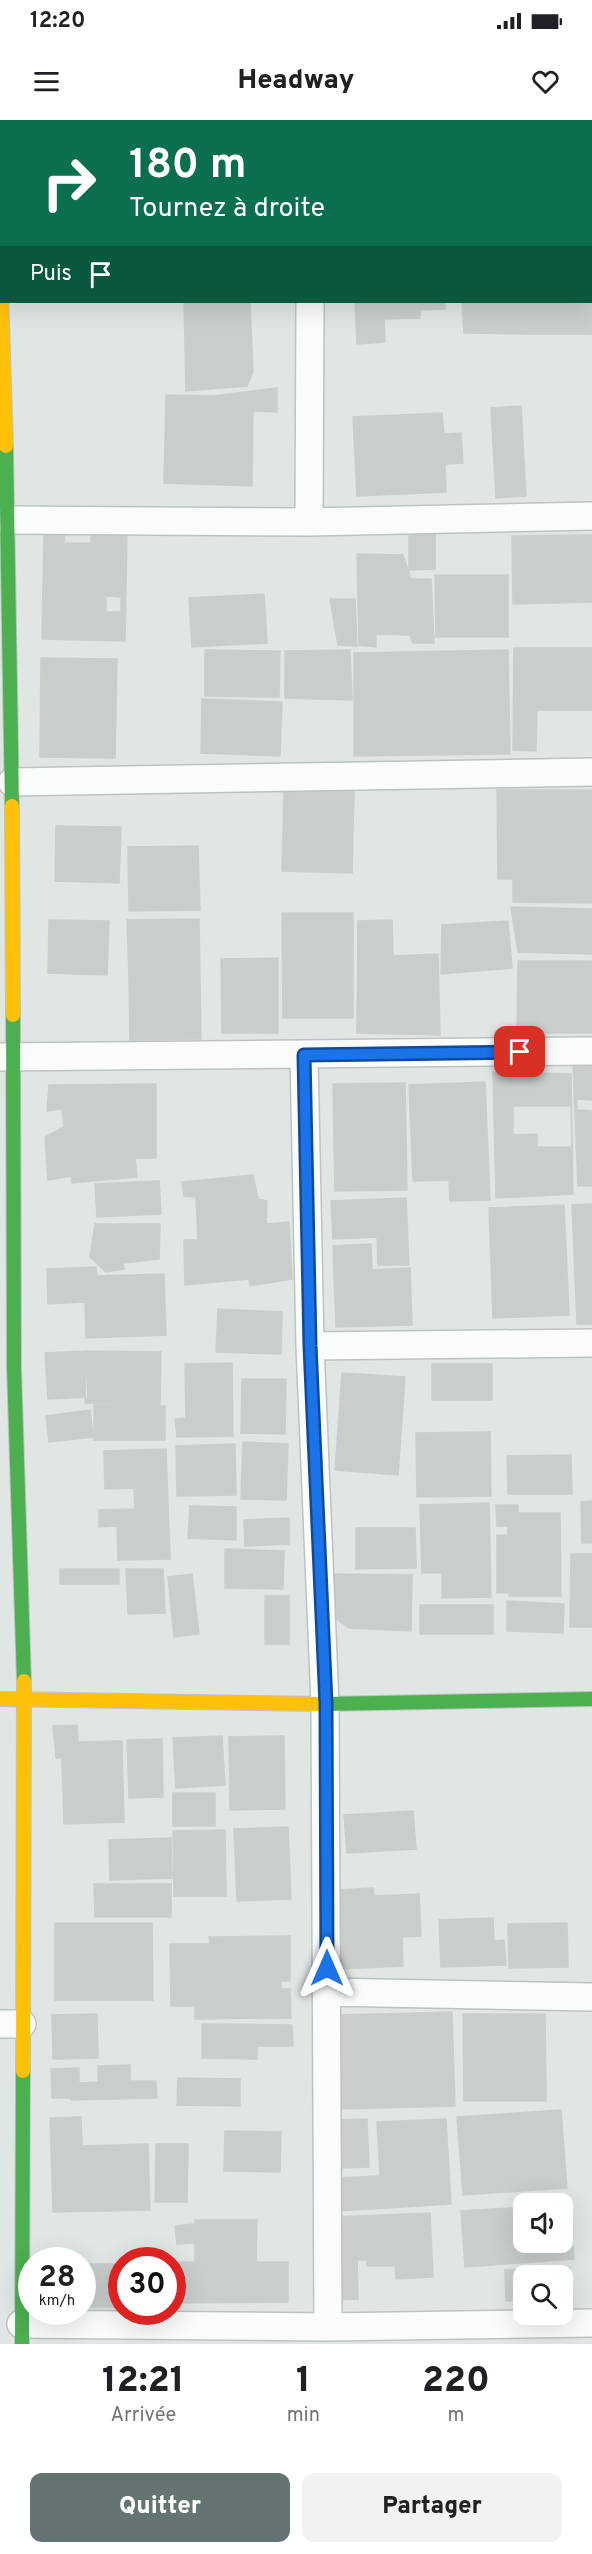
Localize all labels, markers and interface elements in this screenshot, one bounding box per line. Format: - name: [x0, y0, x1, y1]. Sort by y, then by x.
- text: 12:20: [30, 8, 86, 35]
- text: Headway: [238, 64, 354, 98]
- icon: menu: [30, 65, 63, 98]
- icon: heart: [529, 65, 562, 98]
- text: 180 m: [129, 140, 246, 193]
- icon: right: [30, 144, 108, 222]
- text: Tournez à droite: [129, 192, 325, 226]
- icon: arrive: [84, 258, 117, 291]
- text: Puis: [30, 261, 72, 288]
- pin: [494, 1026, 545, 1077]
- icon: arrive: [503, 1035, 536, 1068]
- position arrow: [295, 1936, 359, 2000]
- map controls: [513, 2193, 573, 2325]
- button: sound: [513, 2193, 573, 2253]
- speed limit sign: 30: [108, 2247, 186, 2325]
- text: 28: [38, 2260, 76, 2297]
- button: search: [513, 2265, 573, 2325]
- text: km/h: [39, 2292, 75, 2311]
- text: 12:21: [102, 2359, 185, 2405]
- text: 1: [296, 2359, 311, 2405]
- text: 220: [422, 2359, 490, 2405]
- text: Arrivée: [110, 2403, 176, 2429]
- text: min: [287, 2403, 320, 2429]
- text: m: [447, 2403, 464, 2429]
- button: Quitter: [30, 2473, 290, 2542]
- button: Partager: [302, 2473, 562, 2542]

